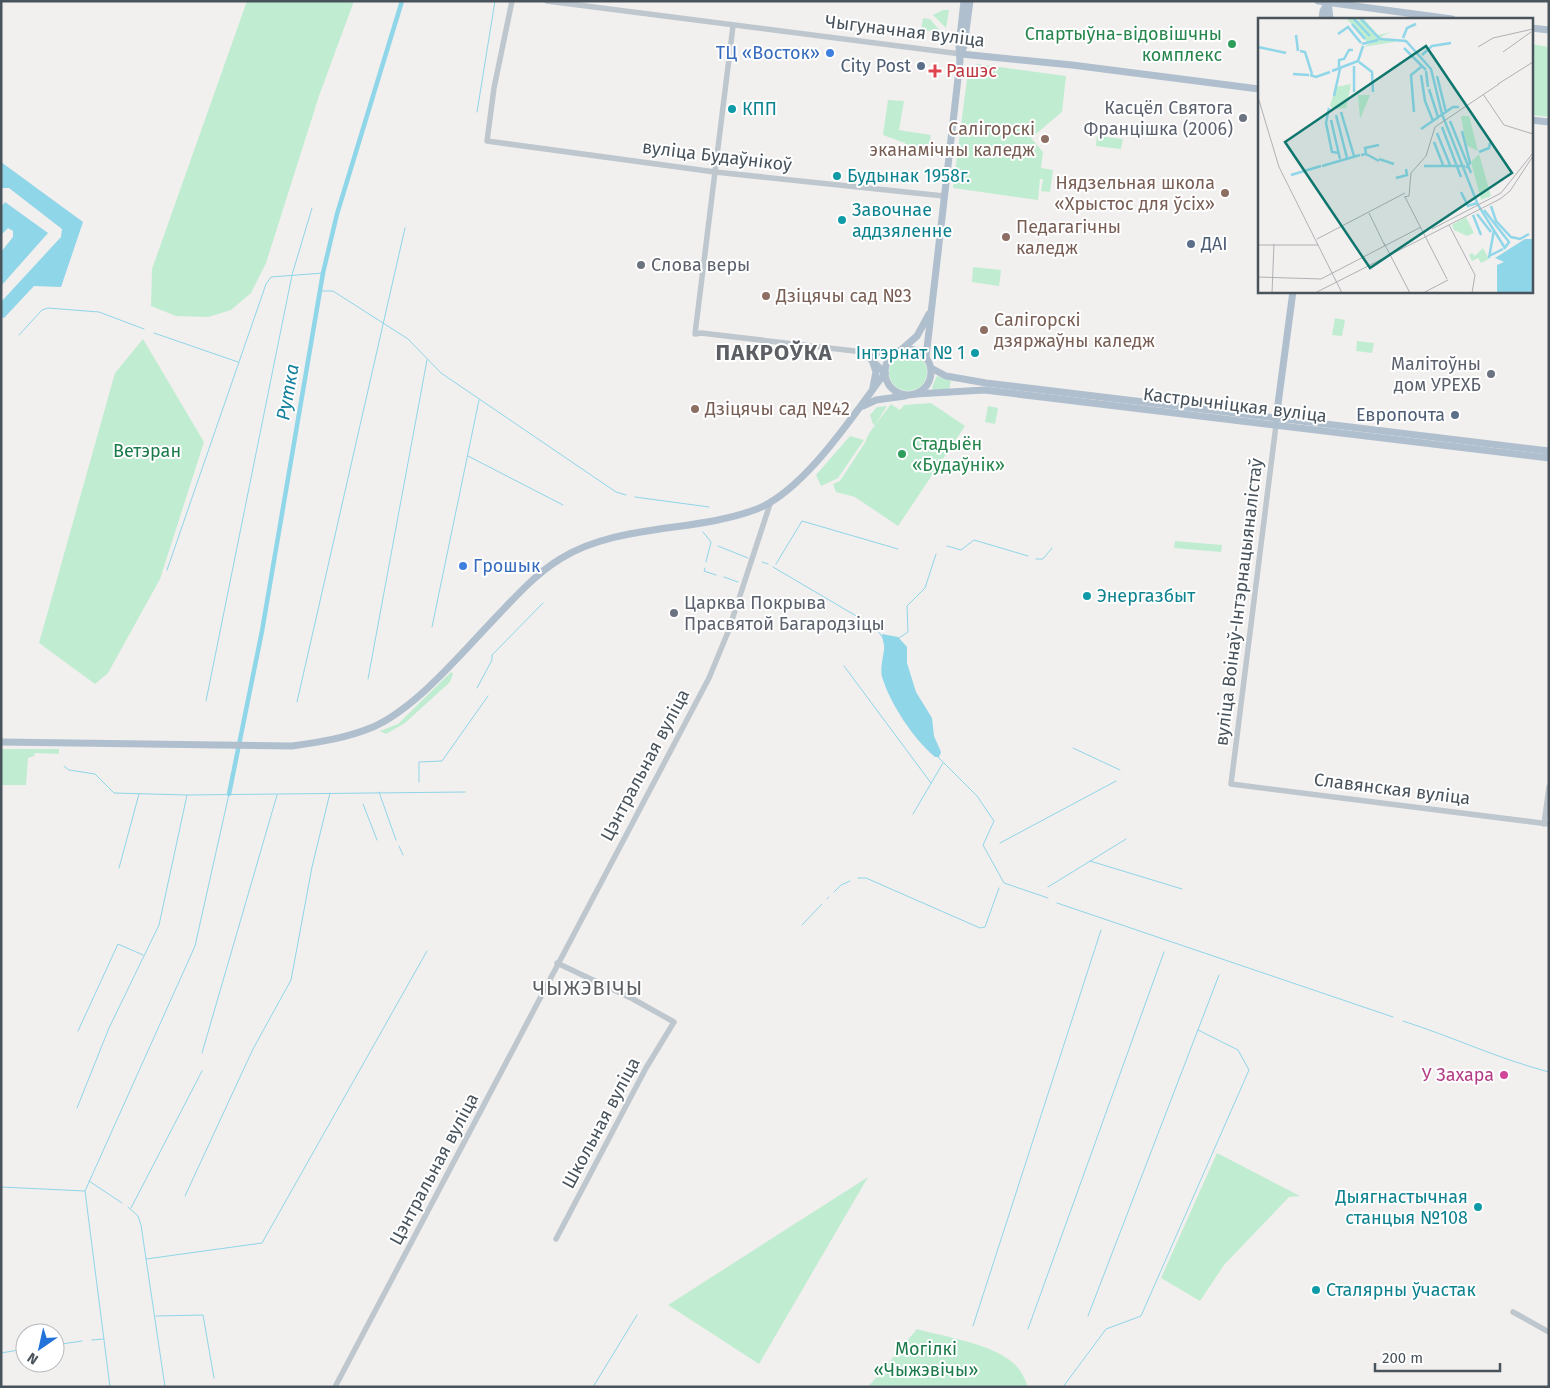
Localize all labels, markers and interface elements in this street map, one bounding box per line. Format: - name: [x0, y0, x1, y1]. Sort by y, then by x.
- street label: Чыгуначная вуліца: [824, 10, 986, 52]
- inset map: [1258, 18, 1532, 292]
- place label: Спартыўна-відовішчны комплекс: [1025, 23, 1222, 66]
- marker: Спартыўна-відовішчны комплекс: [1226, 38, 1238, 50]
- place label: ТЦ «Восток»: [716, 42, 820, 64]
- marker: ТЦ «Восток»: [824, 47, 836, 59]
- place label: City Post: [840, 55, 911, 77]
- marker: City Post: [915, 60, 927, 72]
- place label: Рашэс: [946, 60, 997, 82]
- marker: Рашэс: [928, 64, 942, 78]
- place label: Касцёл Святога Францішка (2006): [1083, 97, 1233, 140]
- place label: КПП: [742, 98, 777, 120]
- marker: КПП: [726, 103, 738, 115]
- marker: Касцёл Святога Францішка (2006): [1237, 112, 1249, 124]
- place label: Салігорскі эканамічны каледж: [869, 118, 1035, 161]
- marker: Салігорскі эканамічны каледж: [1039, 133, 1051, 145]
- street label: вуліца Будаўнікоў: [641, 136, 793, 176]
- place label: Будынак 1958г.: [847, 165, 970, 187]
- marker: Будынак 1958г.: [831, 170, 843, 182]
- place label: Нядзельная школа «Хрыстос для ўсіх»: [1054, 172, 1215, 215]
- marker: Нядзельная школа «Хрыстос для ўсіх»: [1219, 187, 1231, 199]
- place label: Завочнае аддзяленне: [852, 199, 952, 242]
- marker: Завочнае аддзяленне: [836, 214, 848, 226]
- place label: Педагагічны каледж: [1016, 216, 1121, 259]
- marker: Педагагічны каледж: [1000, 231, 1012, 243]
- place label: ДАІ: [1200, 233, 1228, 255]
- marker: ДАІ: [1185, 238, 1197, 250]
- place label: Слова веры: [651, 254, 750, 276]
- marker: Слова веры: [635, 259, 647, 271]
- place label: Дзіцячы сад №3: [775, 285, 912, 307]
- marker: Дзіцячы сад №3: [760, 290, 772, 302]
- place label: Салігорскі дзяржаўны каледж: [994, 309, 1155, 352]
- marker: Салігорскі дзяржаўны каледж: [978, 324, 990, 336]
- district label: ПАКРОЎКА: [716, 339, 832, 366]
- place label: Інтэрнат № 1: [856, 342, 965, 364]
- marker: Інтэрнат № 1: [969, 347, 981, 359]
- place label: Малітоўны дом УРЕХБ: [1391, 353, 1481, 396]
- water label: Рутка: [271, 362, 304, 422]
- marker: Малітоўны дом УРЕХБ: [1485, 368, 1497, 380]
- street label: Кастрычніцкая вуліца: [1142, 383, 1328, 427]
- place label: Дзіцячы сад №42: [704, 398, 850, 420]
- marker: Дзіцячы сад №42: [689, 403, 701, 415]
- place label: Европочта: [1356, 404, 1445, 426]
- marker: Европочта: [1449, 409, 1461, 421]
- place label: Стадыён «Будаўнік»: [912, 433, 1005, 476]
- park label: Ветэран: [113, 440, 181, 462]
- marker: Стадыён «Будаўнік»: [896, 448, 908, 460]
- street label: вуліца Воінаў-Інтэрнацыяналістаў: [1210, 457, 1268, 747]
- place label: Грошык: [473, 555, 541, 577]
- marker: Грошык: [457, 560, 469, 572]
- place label: Энергазбыт: [1097, 585, 1196, 607]
- marker: Энергазбыт: [1081, 590, 1093, 602]
- place label: Царква Покрыва Прасвятой Багародзіцы: [684, 592, 885, 635]
- marker: Царква Покрыва Прасвятой Багародзіцы: [668, 607, 680, 619]
- street label: Цэнтральная вуліца: [596, 685, 694, 845]
- street label: Славянская вуліца: [1313, 768, 1471, 810]
- district label: ЧЫЖЭВІЧЫ: [533, 976, 643, 1000]
- street label: Школьная вуліца: [557, 1054, 645, 1192]
- place label: У Захара: [1422, 1064, 1494, 1086]
- marker: У Захара: [1498, 1069, 1510, 1081]
- street label: Цэнтральная вуліца: [385, 1089, 483, 1249]
- place label: Дыягнастычная станцыя №108: [1334, 1186, 1468, 1229]
- marker: Дыягнастычная станцыя №108: [1472, 1201, 1484, 1213]
- place label: Сталярны ўчастак: [1326, 1279, 1476, 1301]
- marker: Сталярны ўчастак: [1310, 1284, 1322, 1296]
- north arrow: [15, 1323, 65, 1373]
- park label: Могілкі «Чыжэвічы»: [874, 1338, 978, 1381]
- scale bar: [1375, 1340, 1500, 1372]
- text: N: [24, 1349, 42, 1368]
- text: 200 m: [1382, 1349, 1423, 1367]

